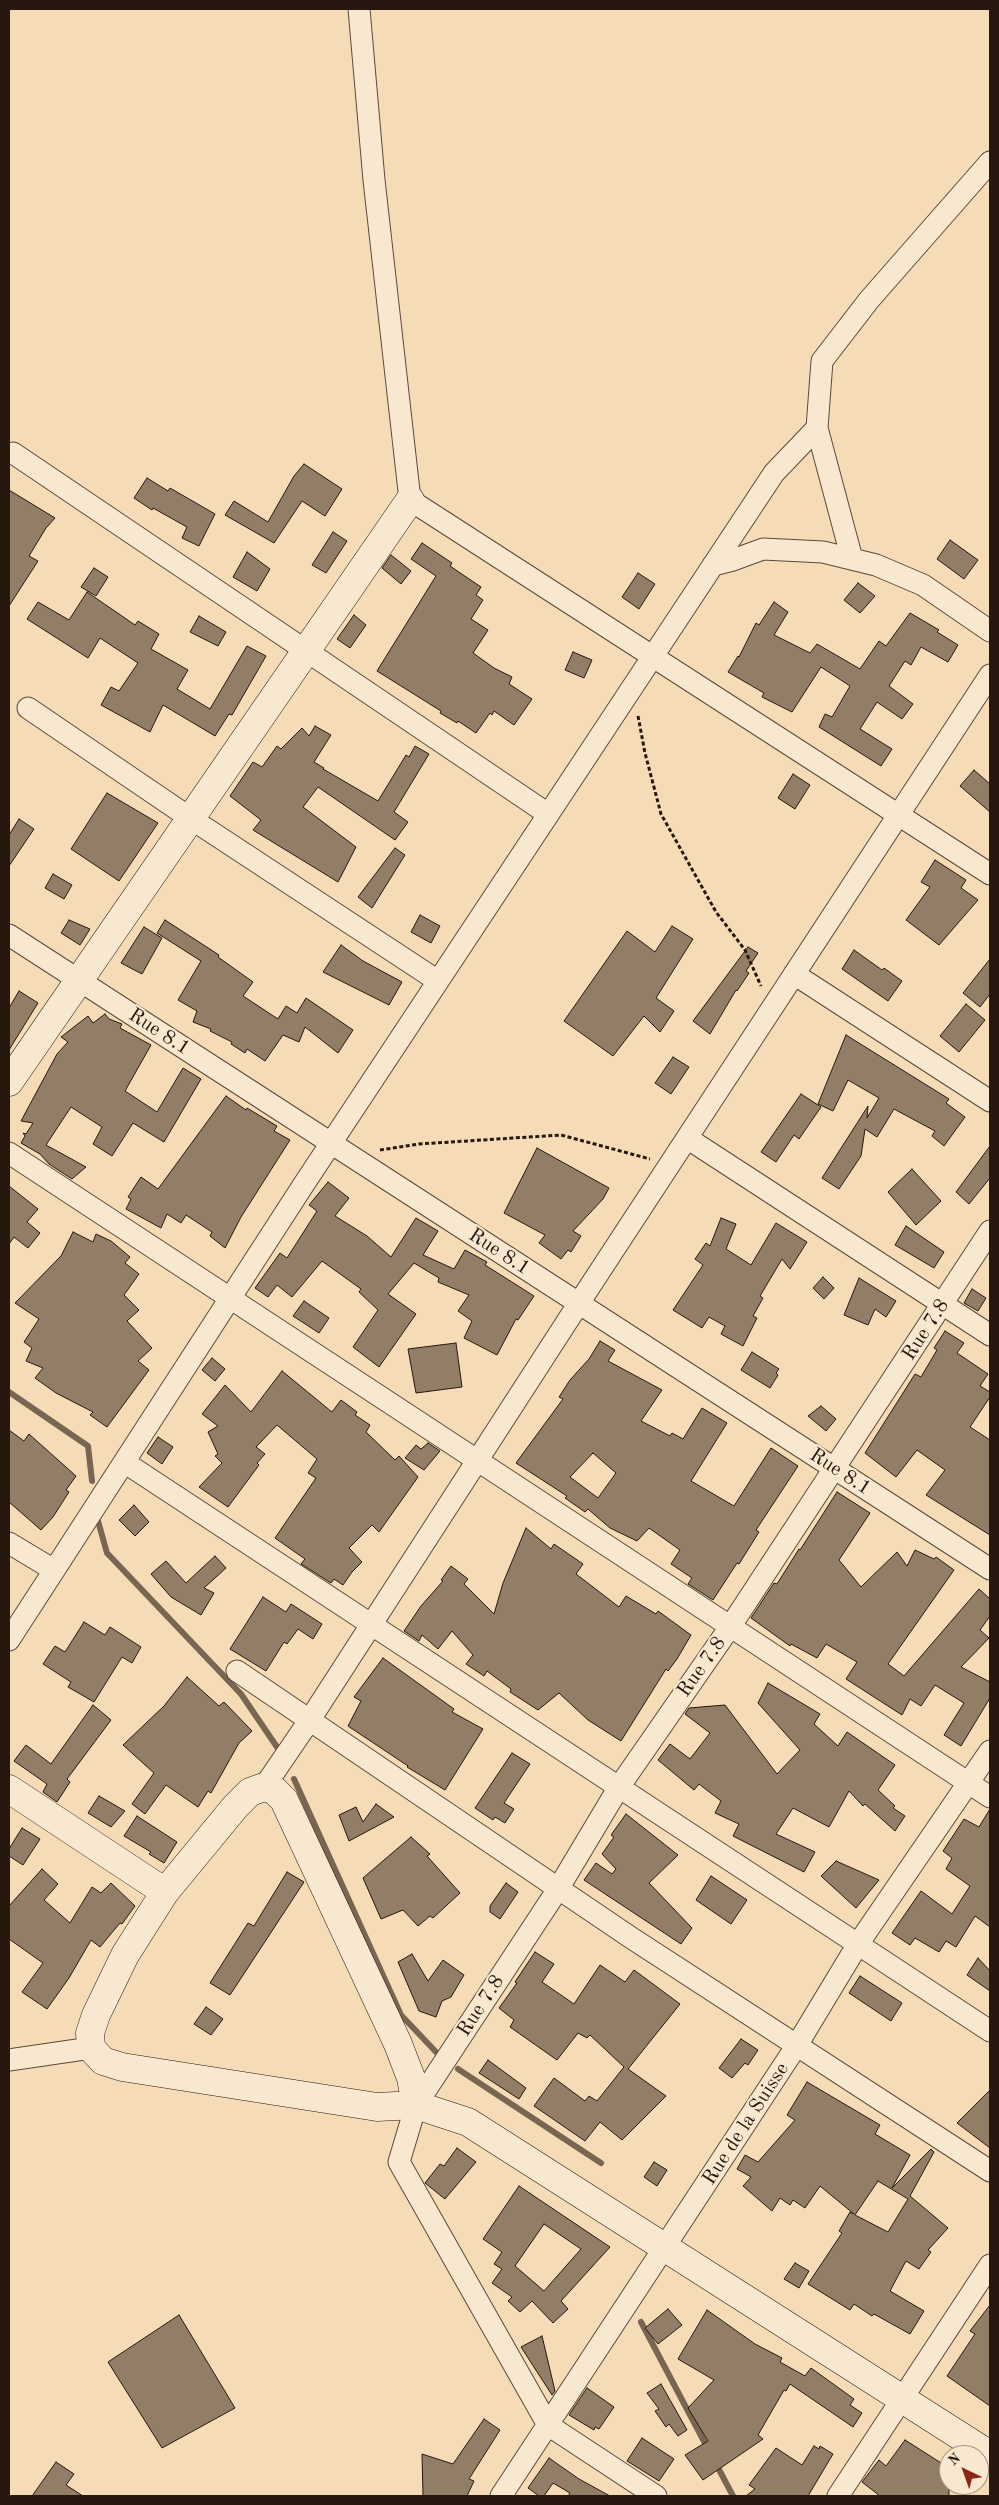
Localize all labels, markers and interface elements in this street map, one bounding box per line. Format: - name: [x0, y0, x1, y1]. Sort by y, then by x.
- street label: Rue 8.1: [124, 1003, 194, 1061]
- street label: Rue 8.1: [464, 1223, 534, 1281]
- street label: Rue 7.8: [897, 1295, 955, 1365]
- street label: Rue 8.1: [805, 1443, 875, 1501]
- street label: Rue 7.8: [672, 1632, 732, 1702]
- street label: Rue 7.8: [452, 1971, 510, 2041]
- street label: Rue de la Suisse: [698, 2058, 794, 2190]
- north arrow: [939, 2445, 989, 2495]
- text: N: [946, 2451, 963, 2468]

